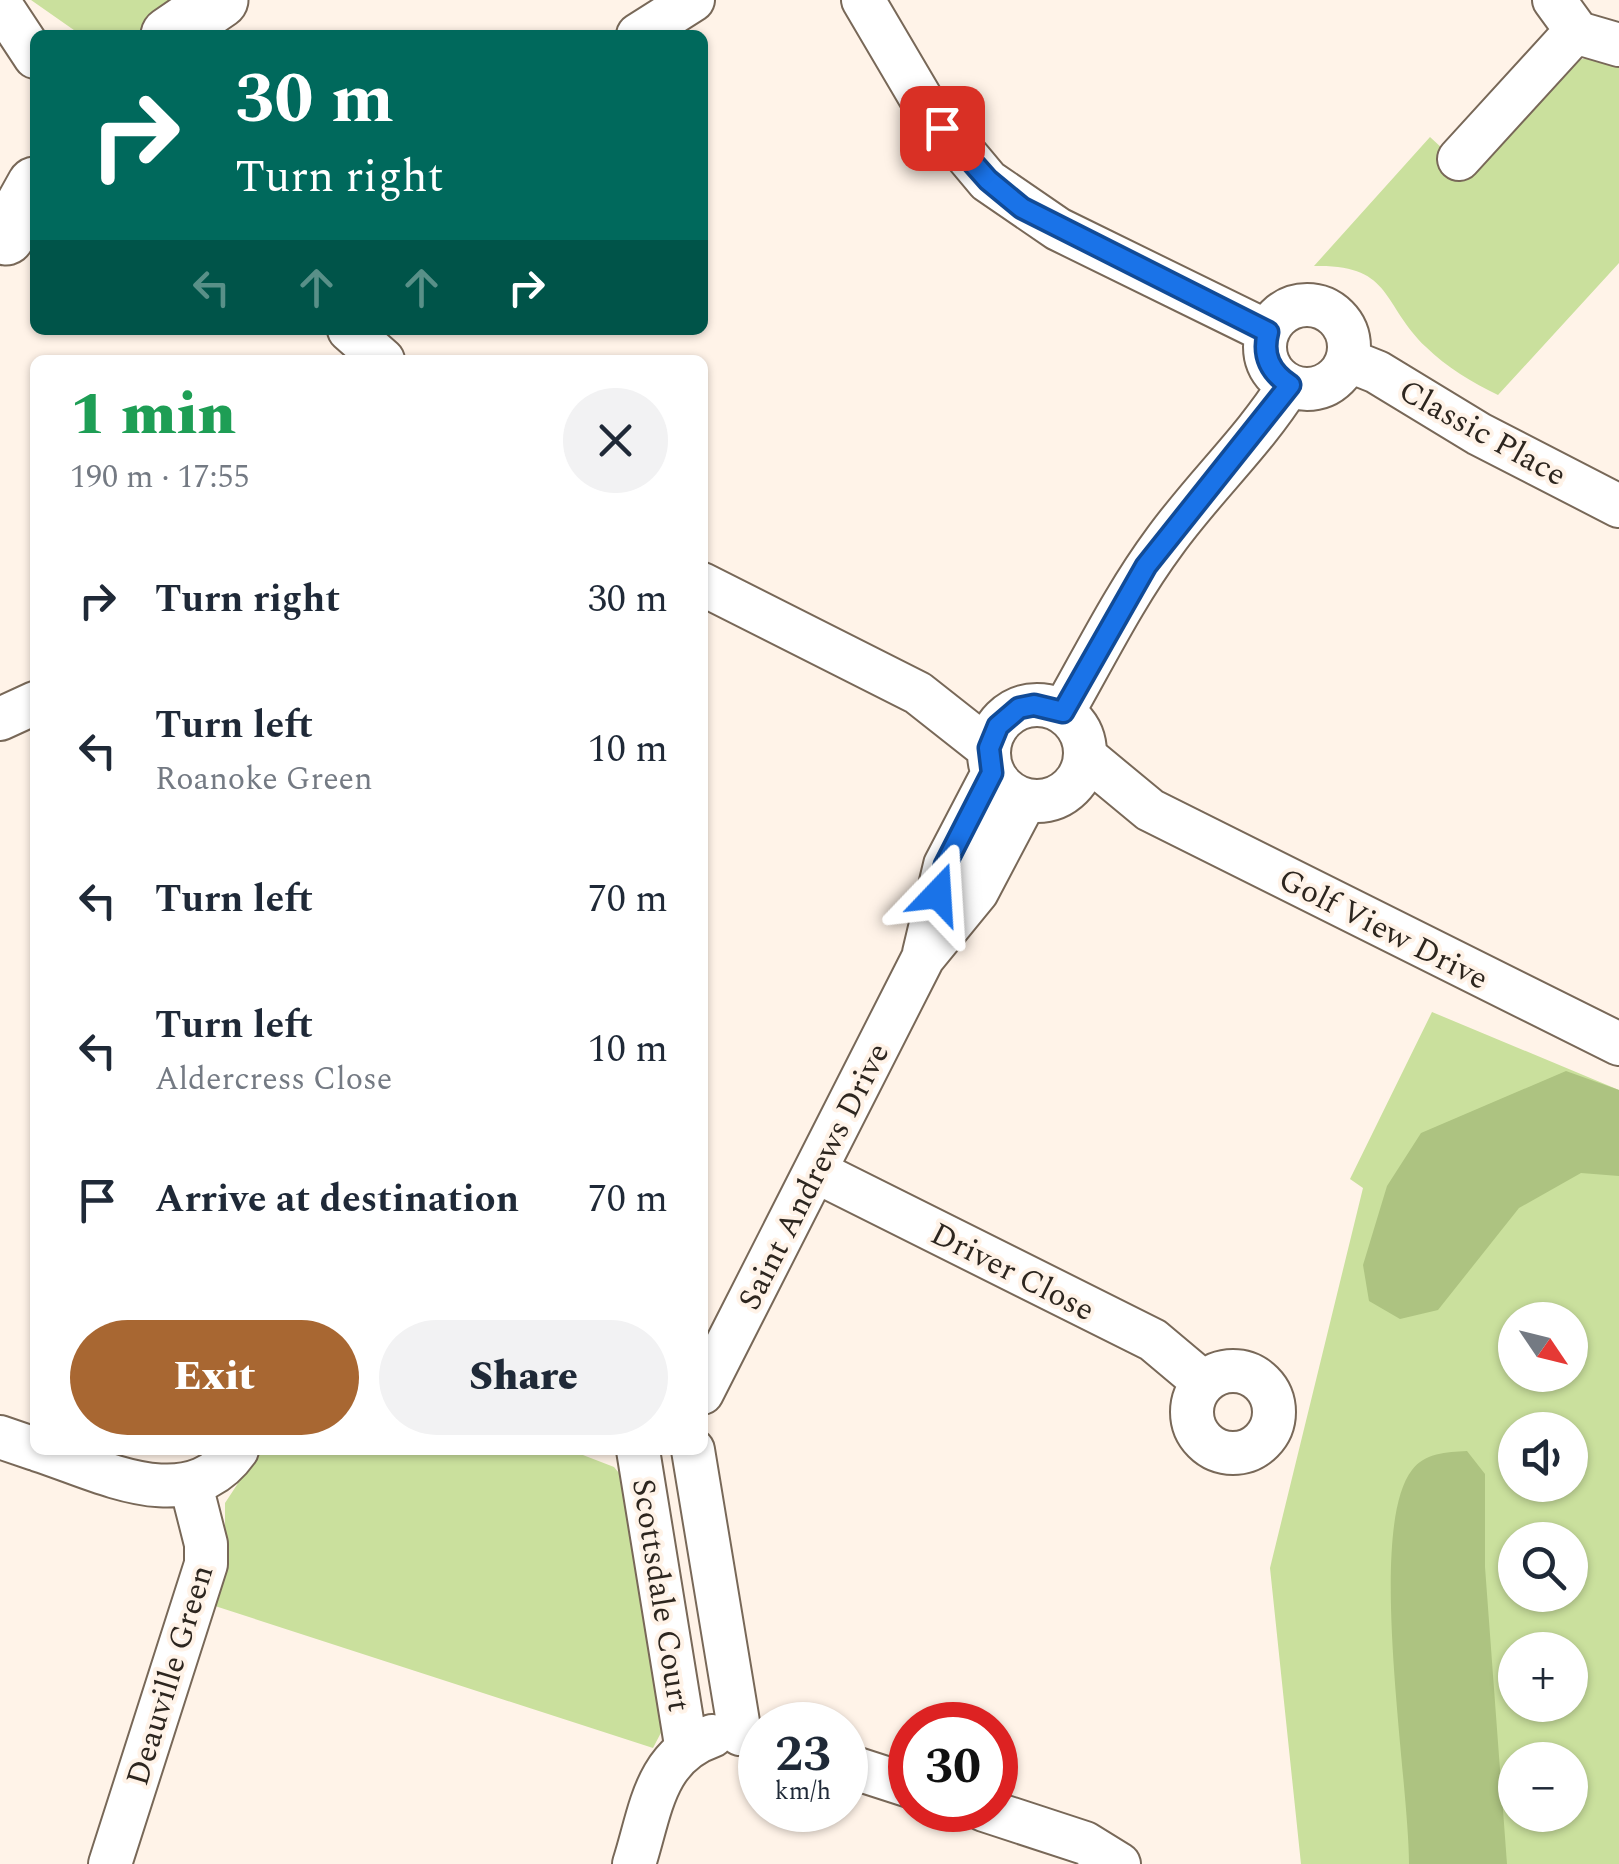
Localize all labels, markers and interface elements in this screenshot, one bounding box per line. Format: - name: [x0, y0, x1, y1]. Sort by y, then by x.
- text: 30 m: [235, 47, 394, 153]
- icon: right: [70, 70, 200, 200]
- pin: [900, 86, 985, 171]
- icon: arrive: [915, 101, 970, 156]
- text: Turn right: [235, 143, 444, 212]
- icon: left: [184, 260, 239, 315]
- icon: ahead: [289, 260, 344, 315]
- icon: ahead: [394, 260, 449, 315]
- icon: right: [499, 260, 554, 315]
- street label: Classic Place: [1389, 367, 1575, 500]
- text: 1 min: [70, 369, 236, 461]
- button: close: [563, 388, 668, 493]
- text: 190 m · 17:55: [70, 453, 250, 502]
- text: Turn right: [155, 571, 340, 629]
- text: 30 m: [588, 571, 668, 629]
- icon: right: [70, 573, 125, 628]
- text: Turn left: [155, 697, 313, 755]
- text: 10 m: [588, 721, 668, 779]
- icon: left: [70, 723, 125, 778]
- text: Roanoke Green: [155, 755, 373, 804]
- position arrow: [886, 842, 990, 946]
- street label: Golf View Drive: [1270, 855, 1497, 1003]
- text: Turn left: [155, 871, 313, 929]
- text: 70 m: [588, 871, 668, 929]
- icon: left: [70, 873, 125, 928]
- text: Turn left: [155, 997, 313, 1055]
- text: 10 m: [588, 1021, 668, 1079]
- icon: left: [70, 1023, 125, 1078]
- street label: Saint Andrews Drive: [726, 1034, 903, 1319]
- text: Aldercress Close: [155, 1055, 392, 1104]
- text: Arrive at destination: [155, 1171, 519, 1229]
- text: 70 m: [588, 1171, 668, 1229]
- icon: arrive: [70, 1173, 125, 1228]
- street label: Driver Close: [922, 1210, 1103, 1335]
- north arrow: [1498, 1302, 1588, 1392]
- map controls: [1498, 1302, 1588, 1832]
- button: Exit: [70, 1320, 359, 1435]
- button: Share: [379, 1320, 668, 1435]
- button: sound: [1498, 1412, 1588, 1502]
- street label: Scottsdale Court: [618, 1475, 703, 1715]
- button: search: [1498, 1522, 1588, 1612]
- street label: Deauville Green: [114, 1559, 227, 1792]
- button: +: [1498, 1632, 1588, 1722]
- speed limit sign: 30: [888, 1702, 1018, 1832]
- text: 23: [775, 1717, 831, 1793]
- button: −: [1498, 1742, 1588, 1832]
- text: km/h: [775, 1773, 831, 1811]

